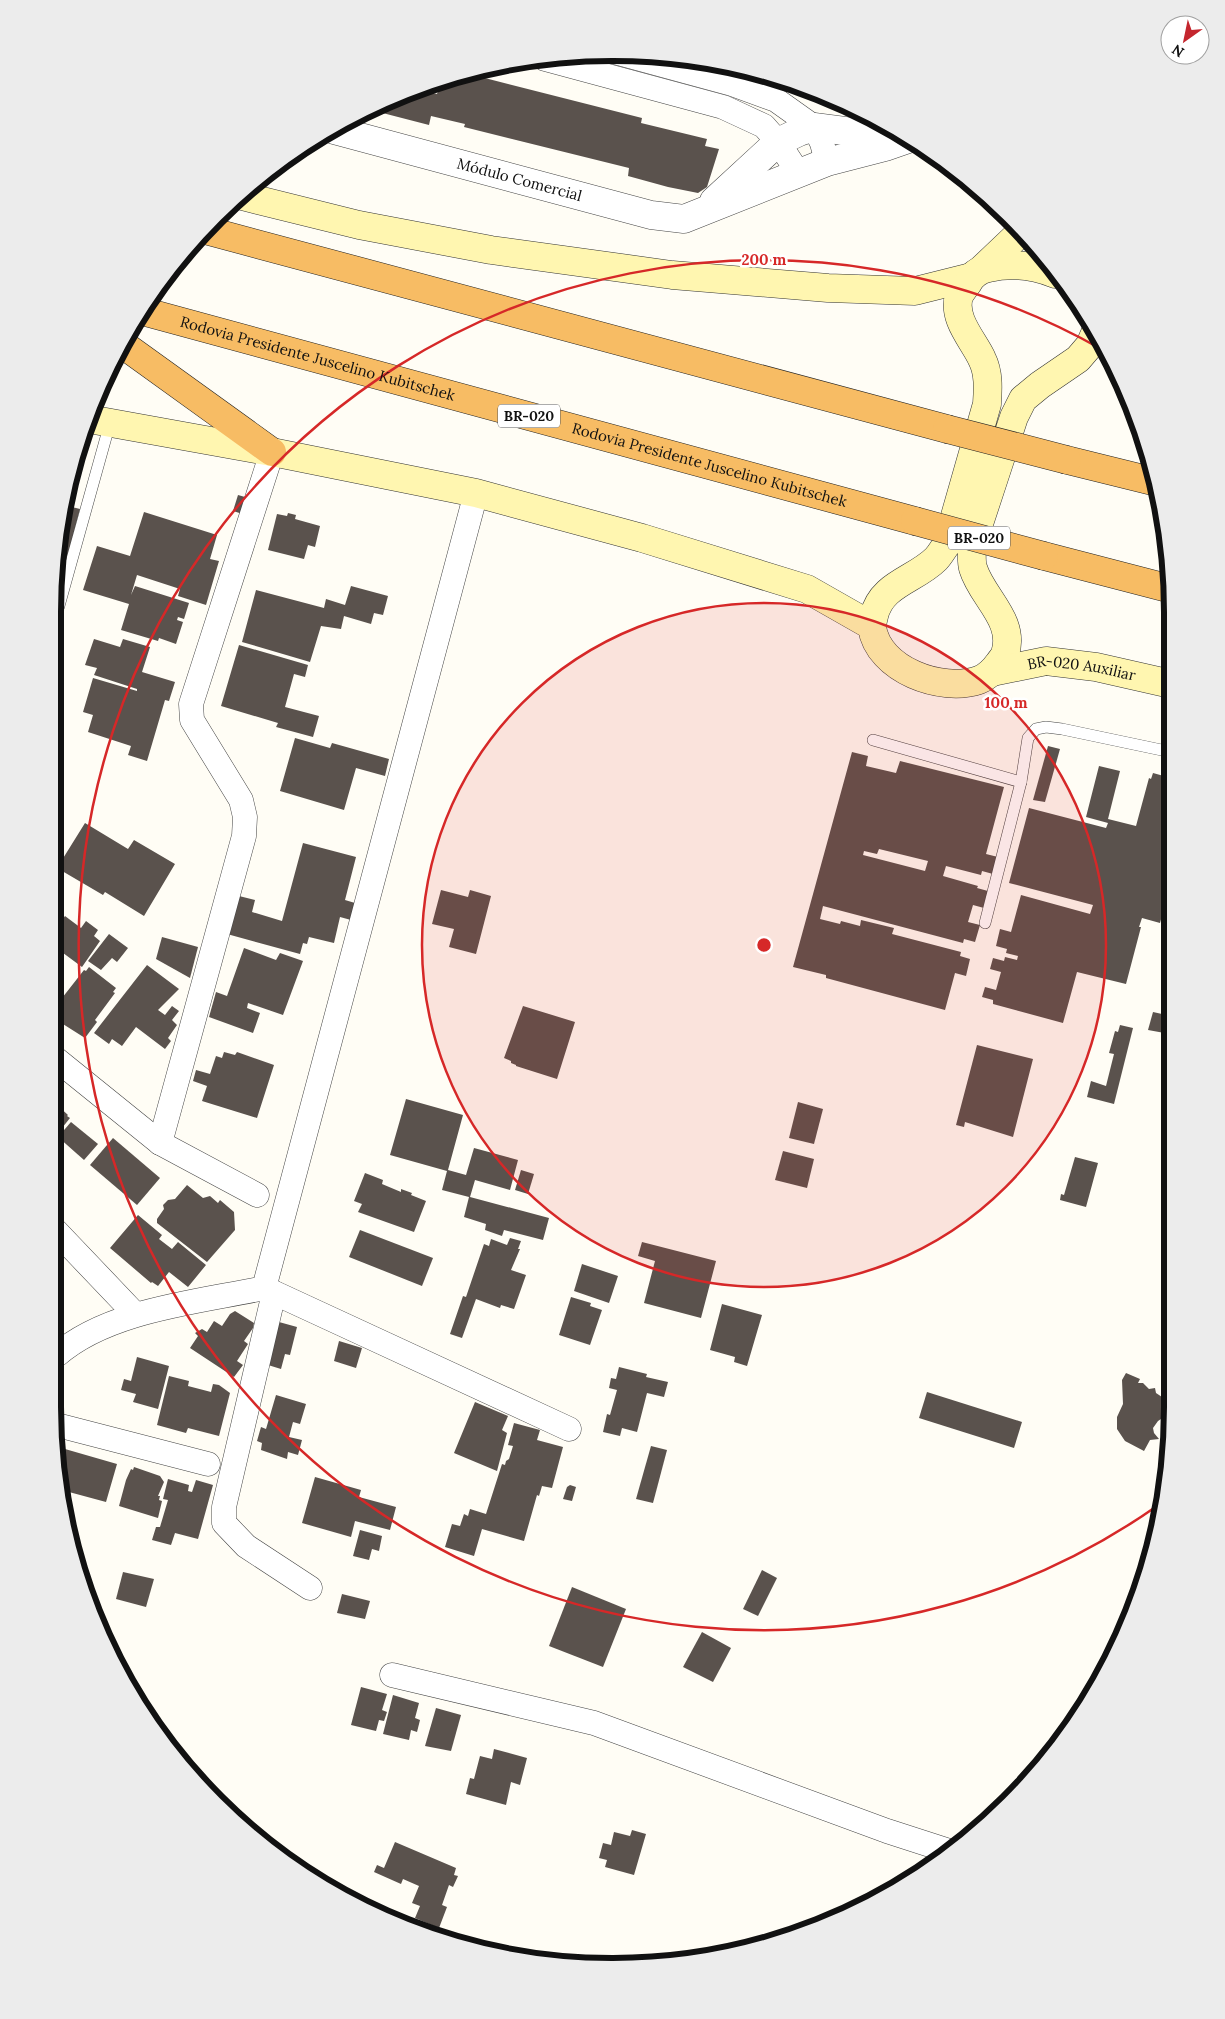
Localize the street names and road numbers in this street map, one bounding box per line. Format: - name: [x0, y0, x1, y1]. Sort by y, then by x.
- street label: Módulo Comercial: [455, 153, 584, 205]
- street label: Rodovia Presidente Juscelino Kubitschek: [178, 312, 457, 405]
- road number: BR-020: [498, 404, 560, 428]
- street label: Rodovia Presidente Juscelino Kubitschek: [570, 418, 849, 511]
- road number: BR-020: [948, 526, 1010, 550]
- street label: BR-020 Auxiliar: [1025, 651, 1138, 685]

